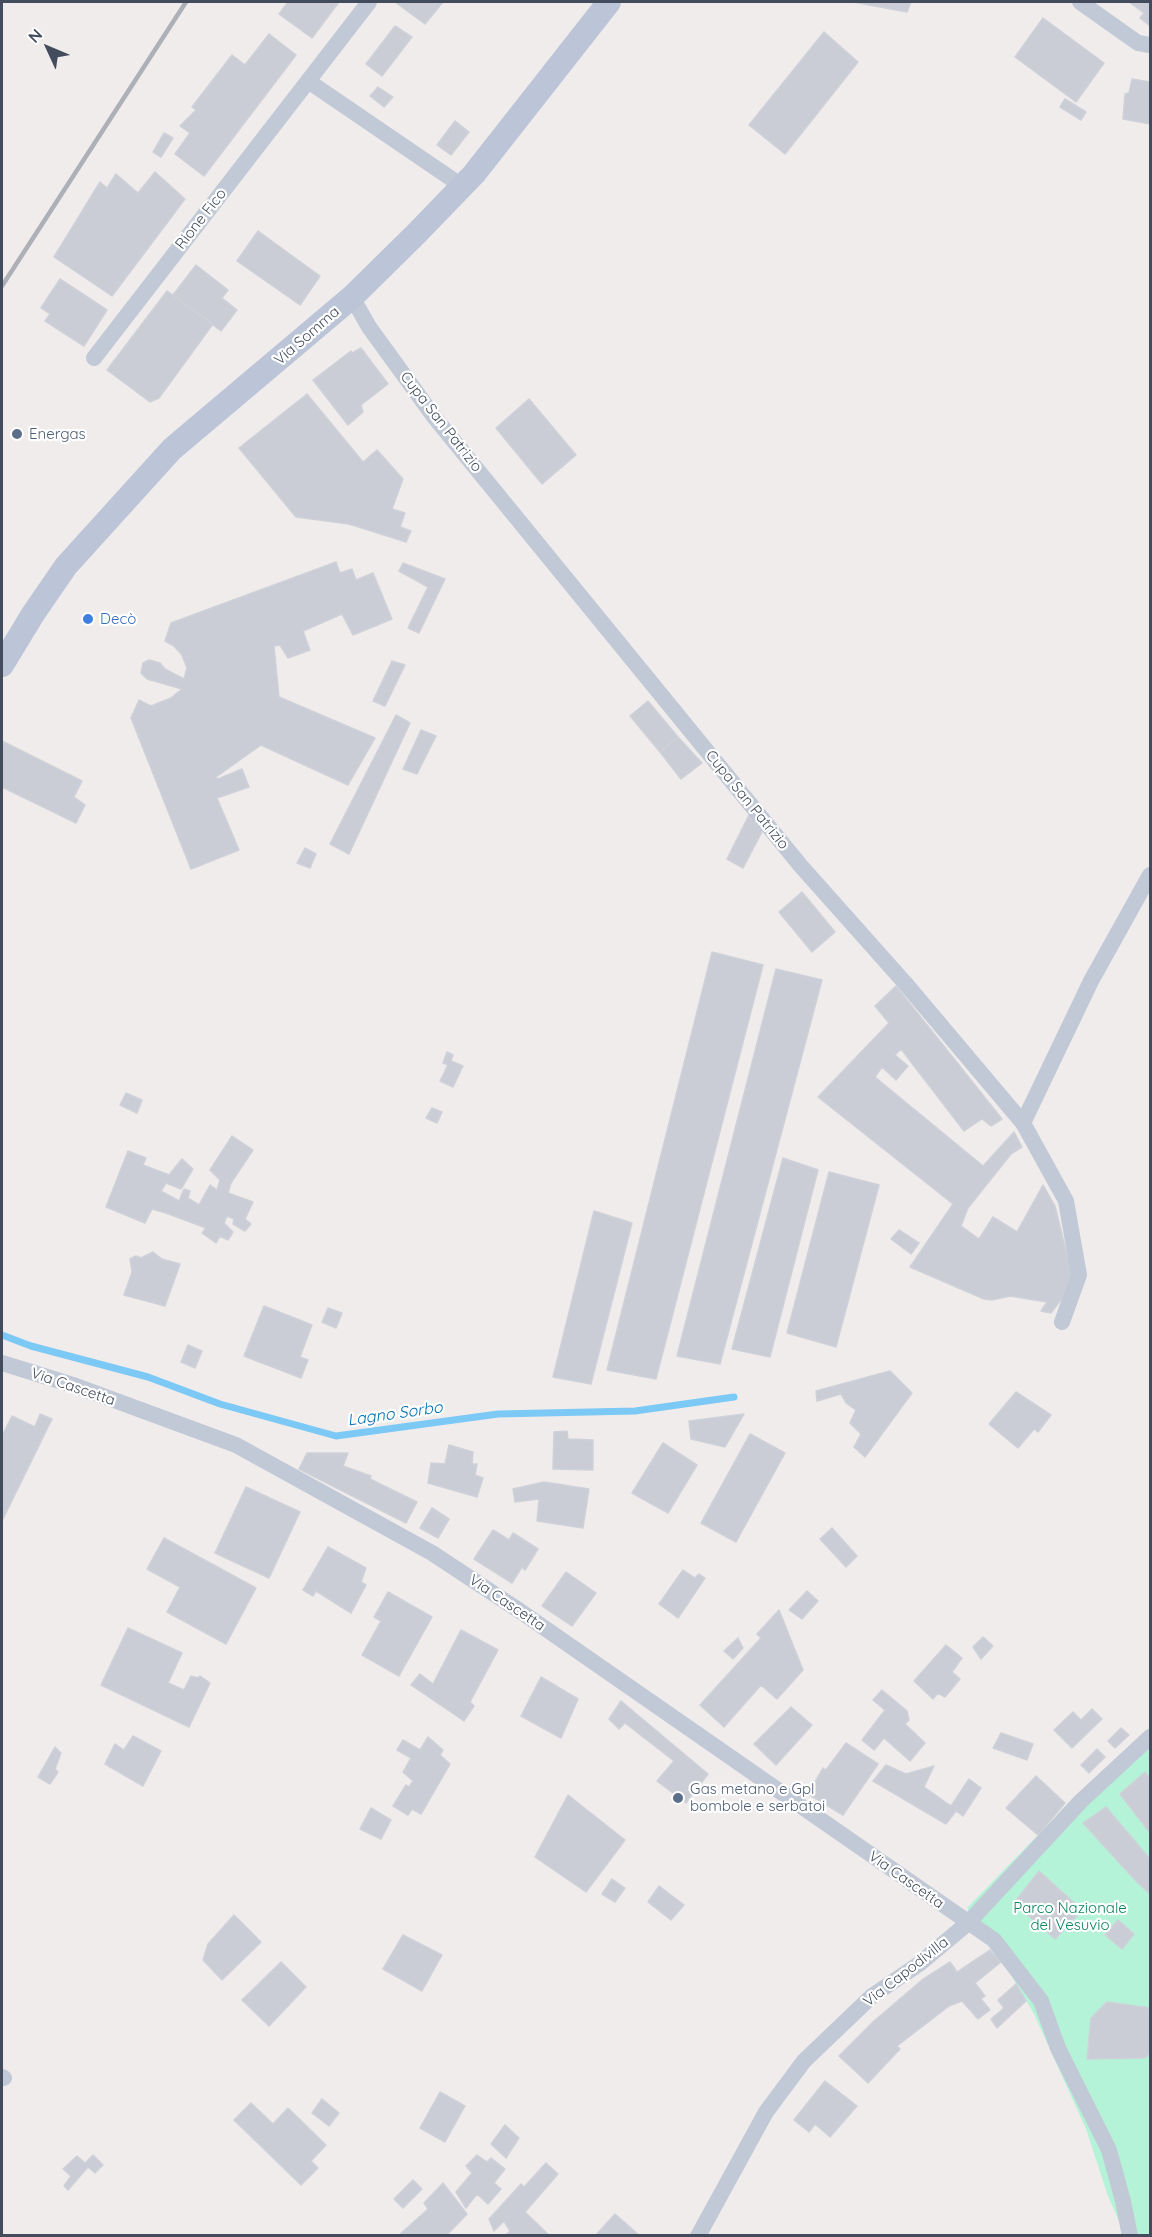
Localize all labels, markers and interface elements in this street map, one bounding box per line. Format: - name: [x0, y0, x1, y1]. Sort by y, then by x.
- north arrow: [18, 18, 78, 78]
- text: N: [24, 24, 46, 47]
- street label: Rione Fico: [172, 185, 230, 253]
- street label: Via Somma: [271, 303, 343, 369]
- street label: Cupa San Patrizio: [396, 368, 486, 476]
- place label: Energas: [29, 425, 86, 443]
- marker: Energas: [10, 427, 24, 441]
- place label: Decò: [100, 610, 136, 628]
- marker: Decò: [81, 612, 95, 626]
- street label: Cupa San Patrizio: [702, 747, 792, 853]
- street label: Via Cascetta: [29, 1364, 117, 1410]
- water label: Lagno Sorbo: [346, 1398, 444, 1430]
- street label: Via Cascetta: [466, 1571, 548, 1635]
- place label: Gas metano e Gpl bombole e serbatoi: [690, 1780, 825, 1815]
- marker: Gas metano e Gpl bombole e serbatoi: [671, 1791, 685, 1805]
- street label: Via Cascetta: [865, 1847, 947, 1913]
- park label: Parco Nazionale del Vesuvio: [1013, 1899, 1127, 1934]
- street label: Via Capodivilla: [860, 1933, 952, 2011]

